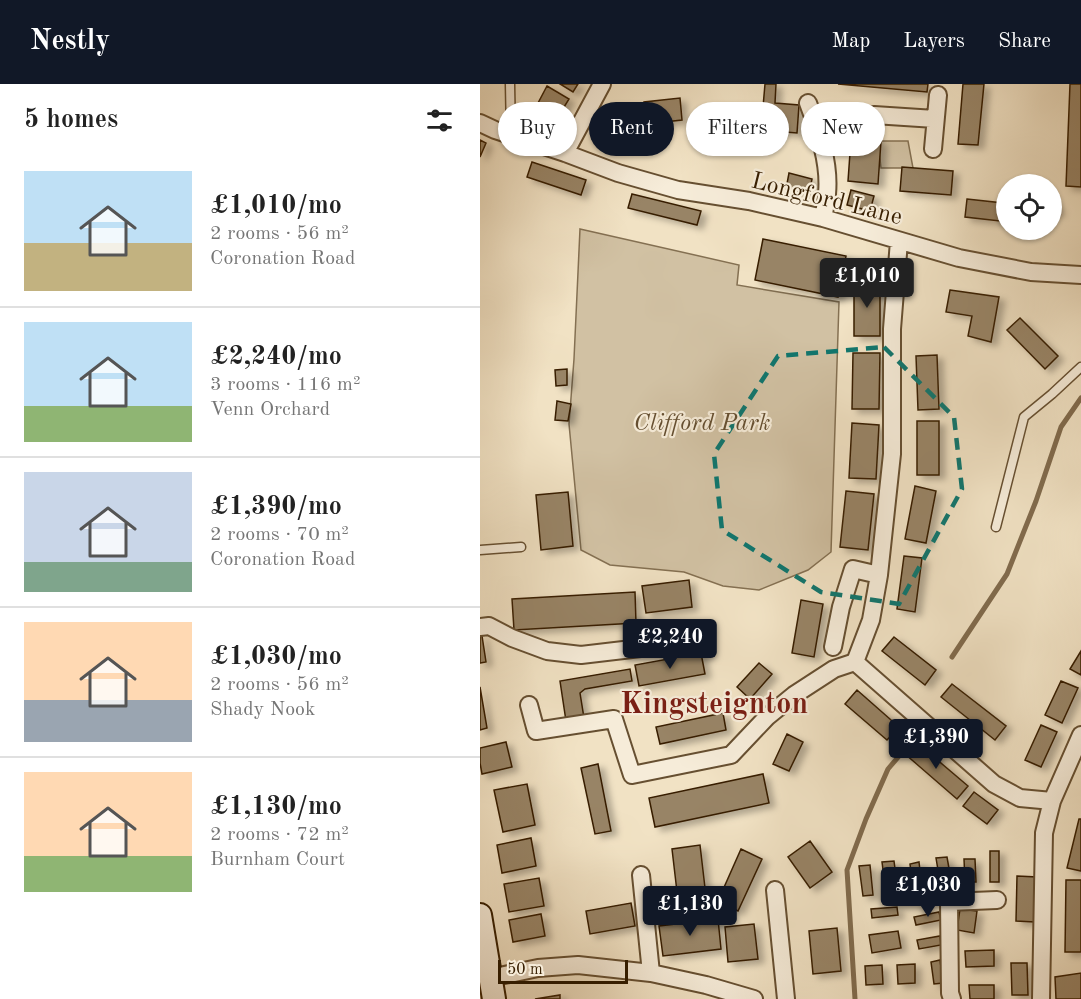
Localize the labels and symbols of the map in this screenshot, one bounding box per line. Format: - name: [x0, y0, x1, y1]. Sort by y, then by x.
- street label: Longford Lane: [749, 170, 905, 230]
- pin: £1,010: [818, 258, 916, 309]
- park label: Clifford Park: [634, 412, 770, 436]
- pin: £2,240: [621, 619, 719, 670]
- district label: Kingsteignton: [620, 690, 808, 720]
- pin: £1,390: [887, 719, 985, 770]
- pin: £1,030: [879, 867, 977, 918]
- pin: £1,130: [641, 886, 739, 937]
- scale bar: [498, 957, 628, 984]

